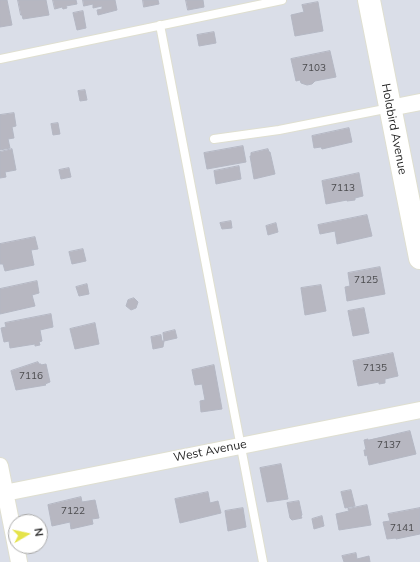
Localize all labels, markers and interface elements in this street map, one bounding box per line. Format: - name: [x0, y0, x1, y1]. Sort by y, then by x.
- house number: 7103: [302, 62, 326, 74]
- street label: Holabird Avenue: [378, 82, 410, 176]
- house number: 7113: [331, 182, 355, 194]
- house number: 7125: [354, 274, 378, 286]
- house number: 7135: [363, 362, 387, 374]
- house number: 7116: [19, 370, 43, 382]
- street label: West Avenue: [172, 437, 248, 465]
- house number: 7137: [377, 439, 401, 451]
- house number: 7122: [61, 505, 85, 517]
- north arrow: [8, 514, 48, 554]
- house number: 7141: [390, 522, 414, 534]
- text: N: [31, 527, 46, 537]

